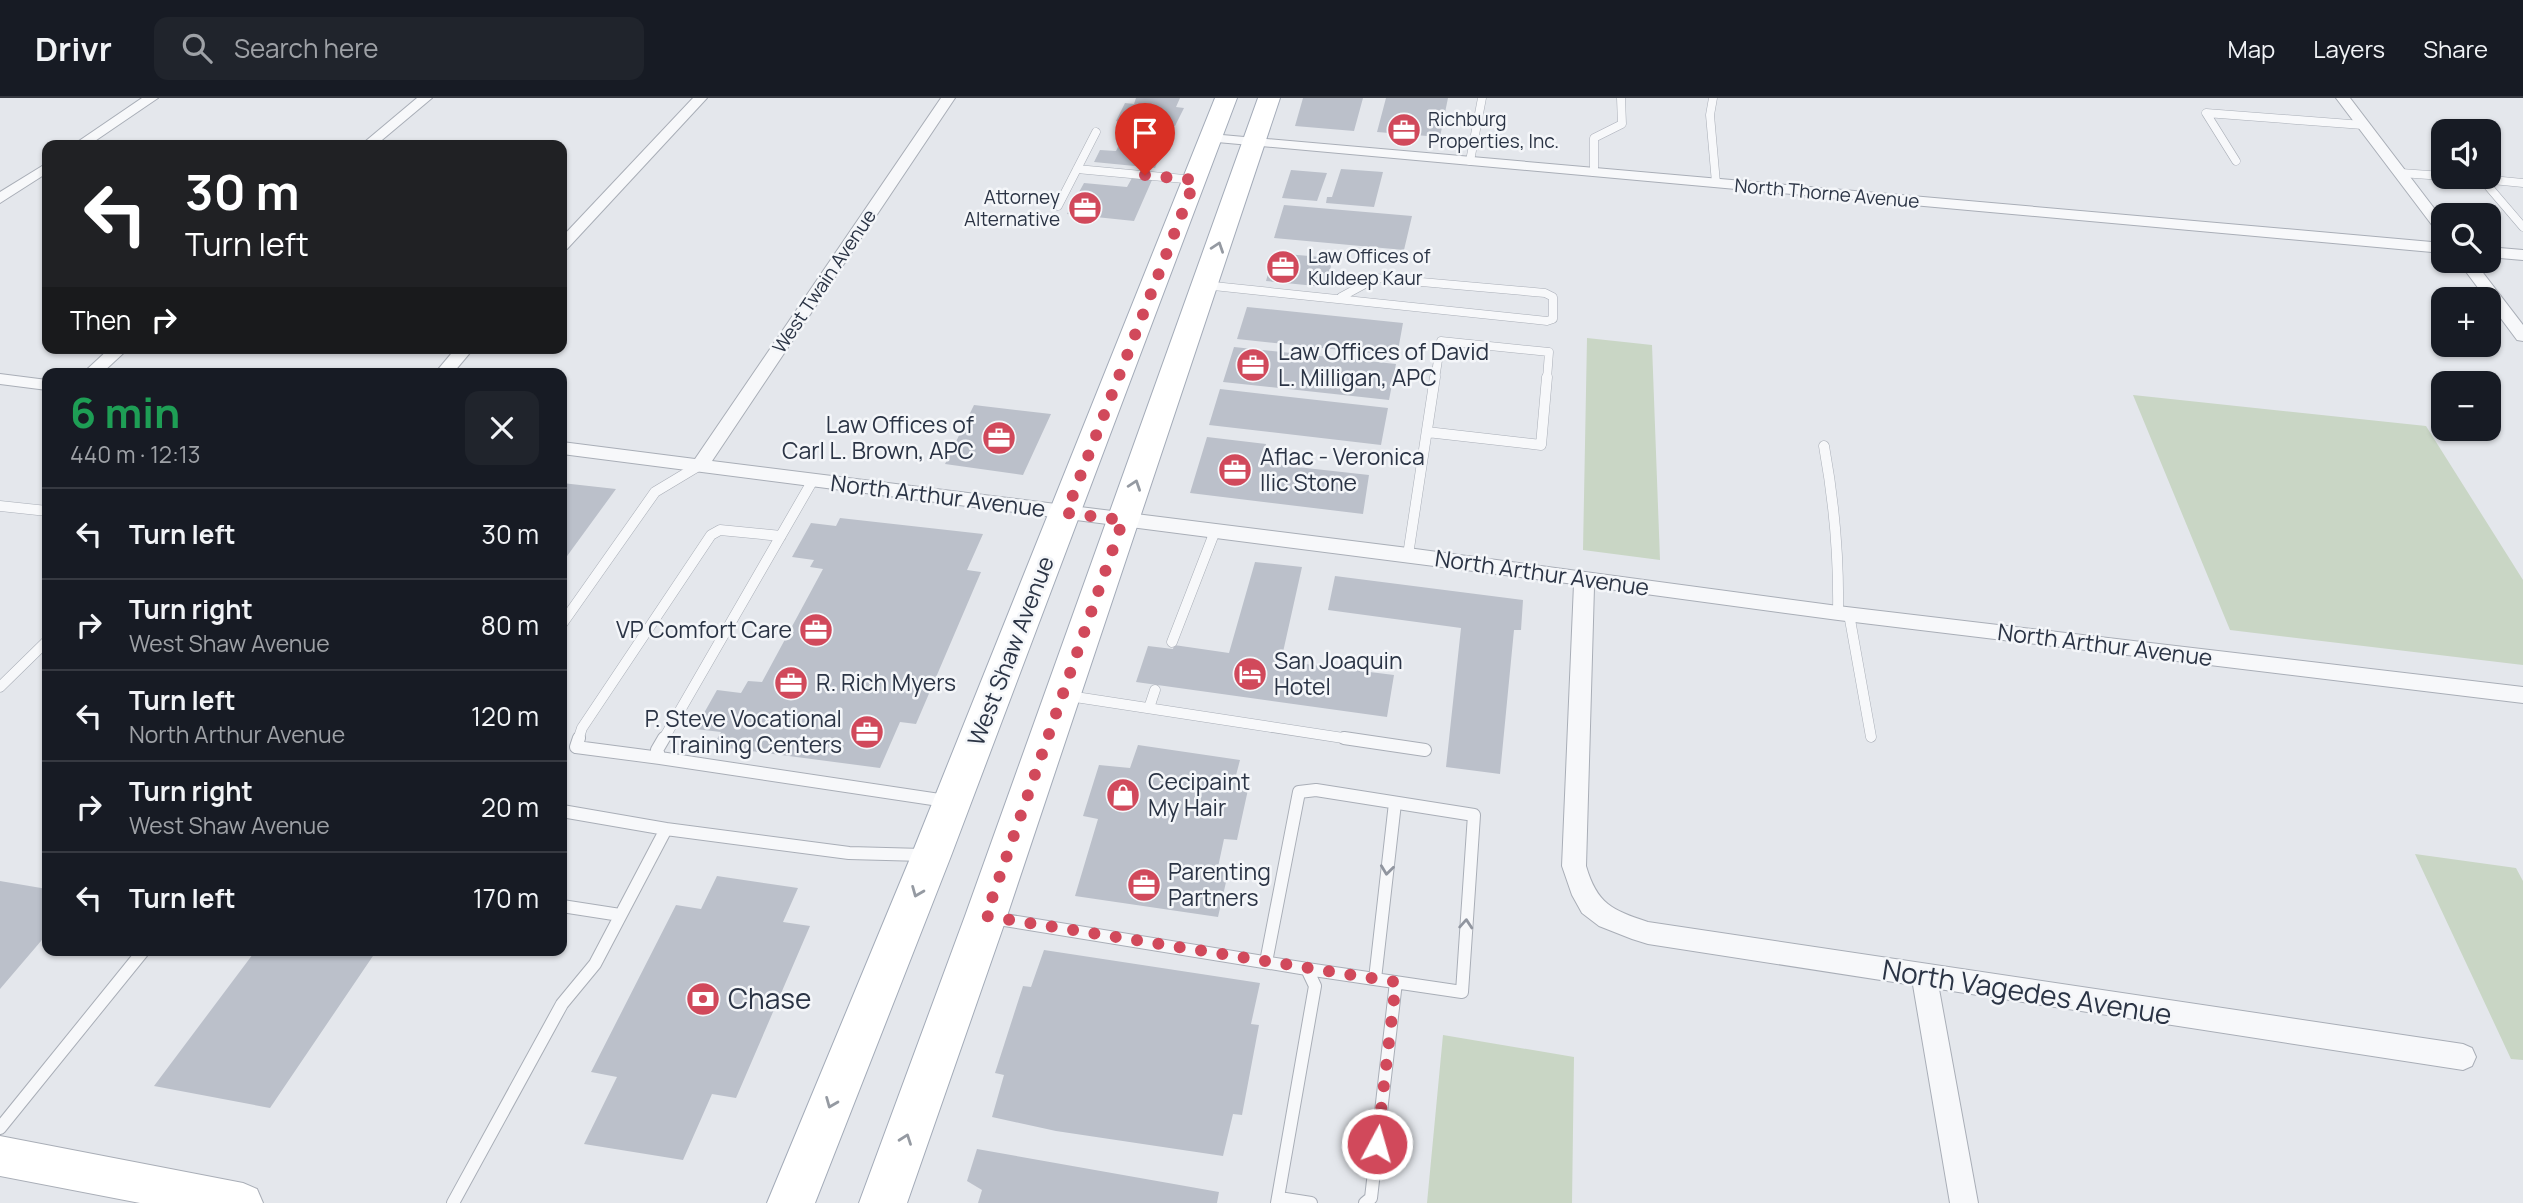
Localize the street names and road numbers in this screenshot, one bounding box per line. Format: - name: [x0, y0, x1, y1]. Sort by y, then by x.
- street label: North Thorne Avenue: [1733, 172, 1921, 214]
- street label: West Twain Avenue: [766, 204, 882, 358]
- street label: North Arthur Avenue: [829, 466, 1047, 524]
- street label: North Arthur Avenue: [1433, 541, 1651, 603]
- street label: West Shaw Avenue: [959, 551, 1061, 750]
- street label: North Arthur Avenue: [1996, 615, 2214, 673]
- street label: North Vagedes Avenue: [1880, 949, 2175, 1033]

